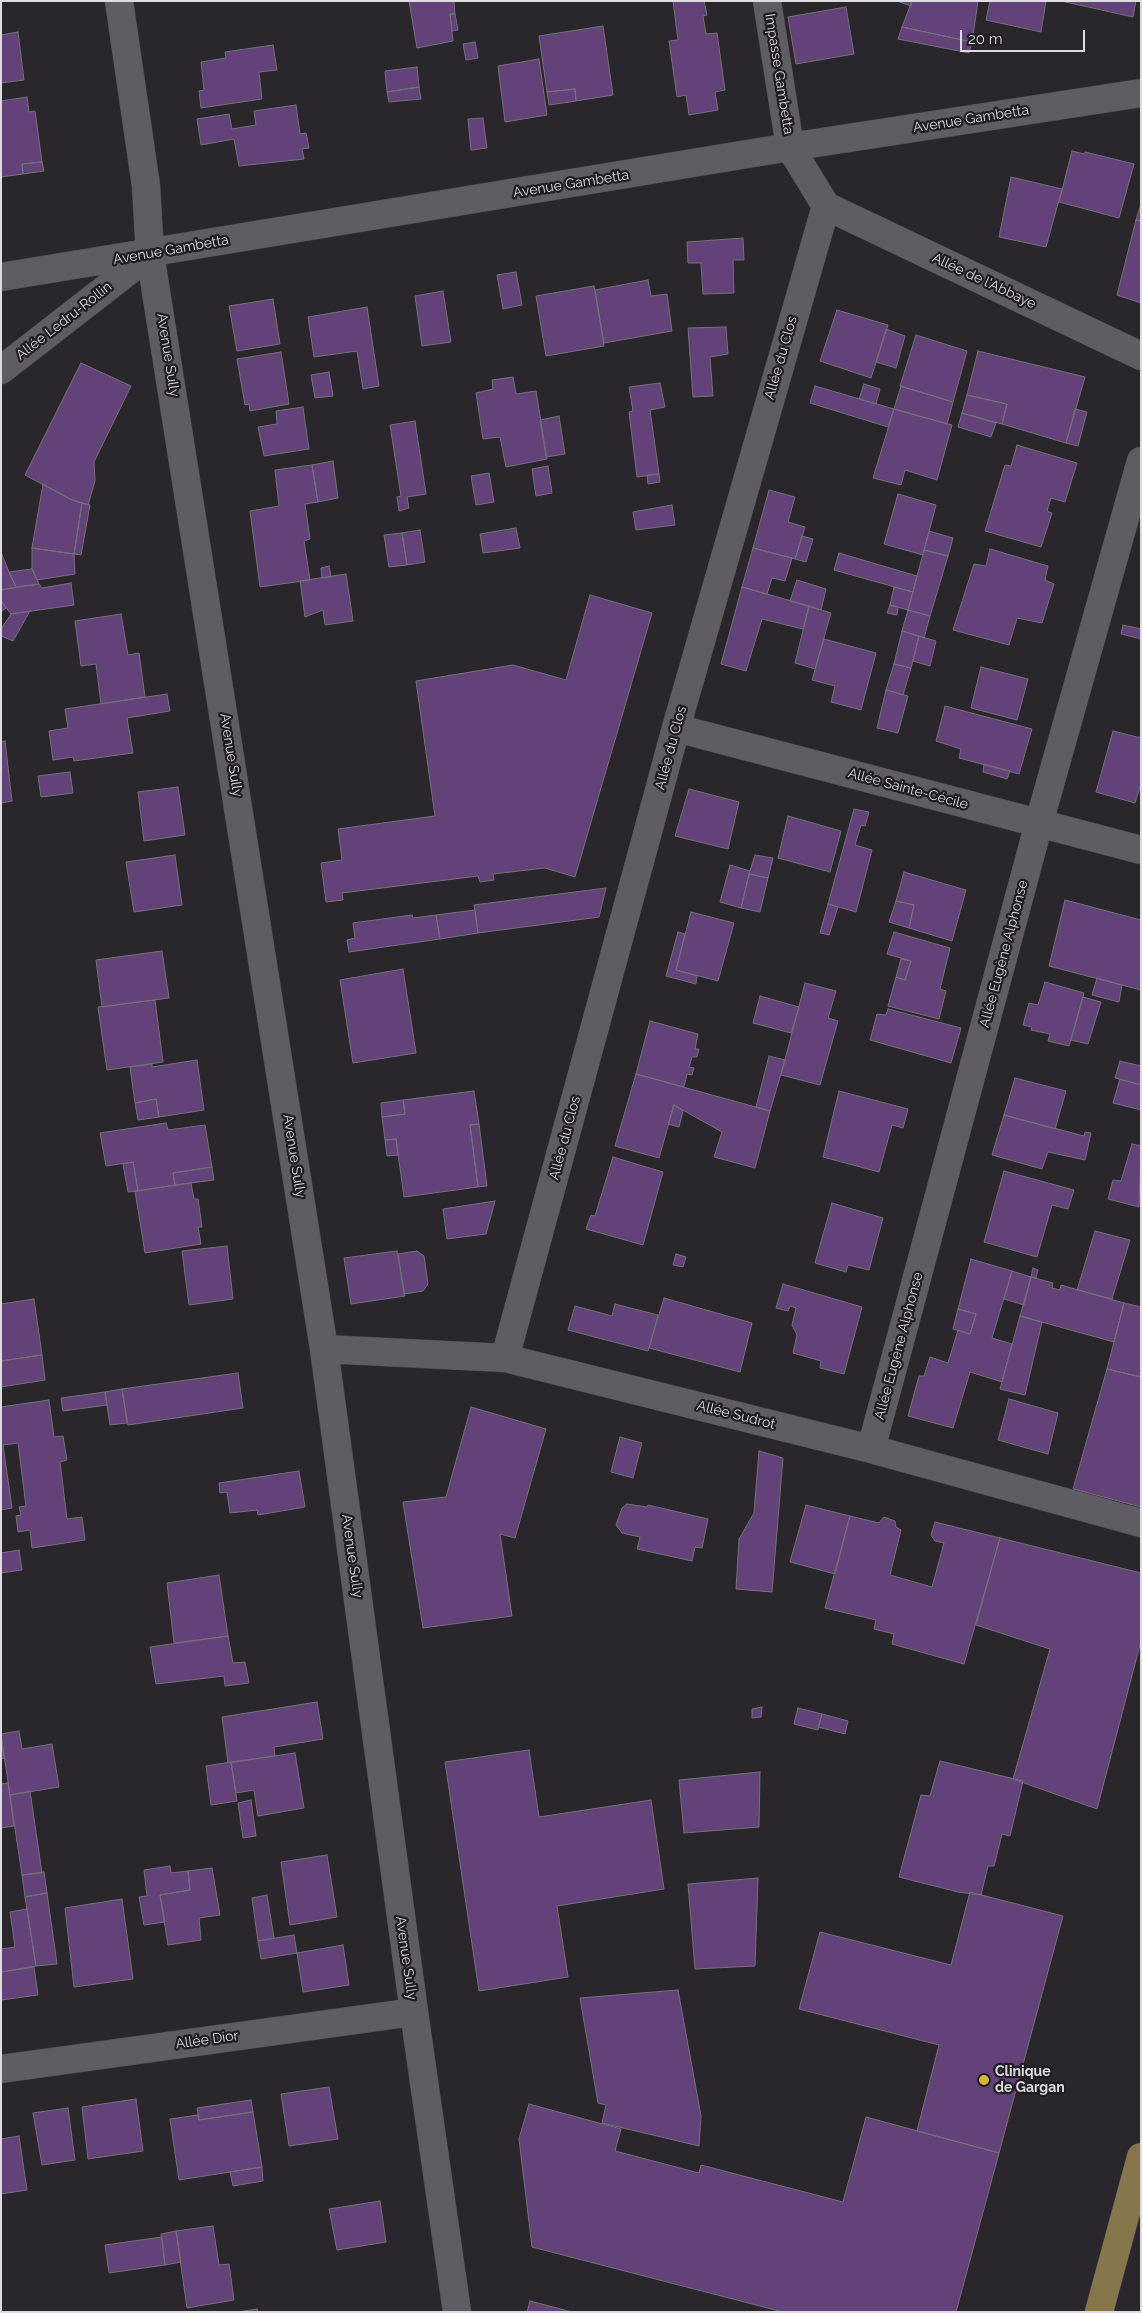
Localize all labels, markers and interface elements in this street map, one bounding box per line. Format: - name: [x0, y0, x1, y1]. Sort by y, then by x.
- street label: Impasse Gambetta: [761, 12, 797, 136]
- scale bar: [962, 20, 1087, 52]
- text: 20 m: [968, 30, 1003, 48]
- street label: Avenue Gambetta: [912, 102, 1030, 136]
- street label: Avenue Gambetta: [512, 167, 630, 201]
- street label: Avenue Gambetta: [112, 232, 230, 268]
- street label: Allée de l'Abbaye: [929, 250, 1039, 312]
- street label: Allée Ledru-Rollin: [13, 278, 115, 364]
- street label: Avenue Sully: [153, 312, 183, 398]
- street label: Allée du Clos: [761, 314, 801, 402]
- street label: Allée du Clos: [652, 704, 690, 792]
- street label: Avenue Sully: [216, 712, 246, 798]
- street label: Allée Sainte-Cécile: [846, 765, 970, 813]
- street label: Allée Eugène Alphonse: [976, 878, 1032, 1030]
- street label: Allée du Clos: [546, 1094, 584, 1182]
- street label: Avenue Sully: [279, 1113, 309, 1199]
- street label: Allée Eugène Alphonse: [871, 1270, 927, 1422]
- street label: Allée Sudrot: [695, 1397, 777, 1433]
- street label: Avenue Sully: [338, 1513, 366, 1599]
- street label: Avenue Sully: [392, 1915, 420, 2001]
- street label: Allée Dior: [174, 2027, 240, 2053]
- place label: Clinique de Gargan: [995, 2064, 1065, 2096]
- marker: Clinique de Gargan: [977, 2073, 991, 2087]

